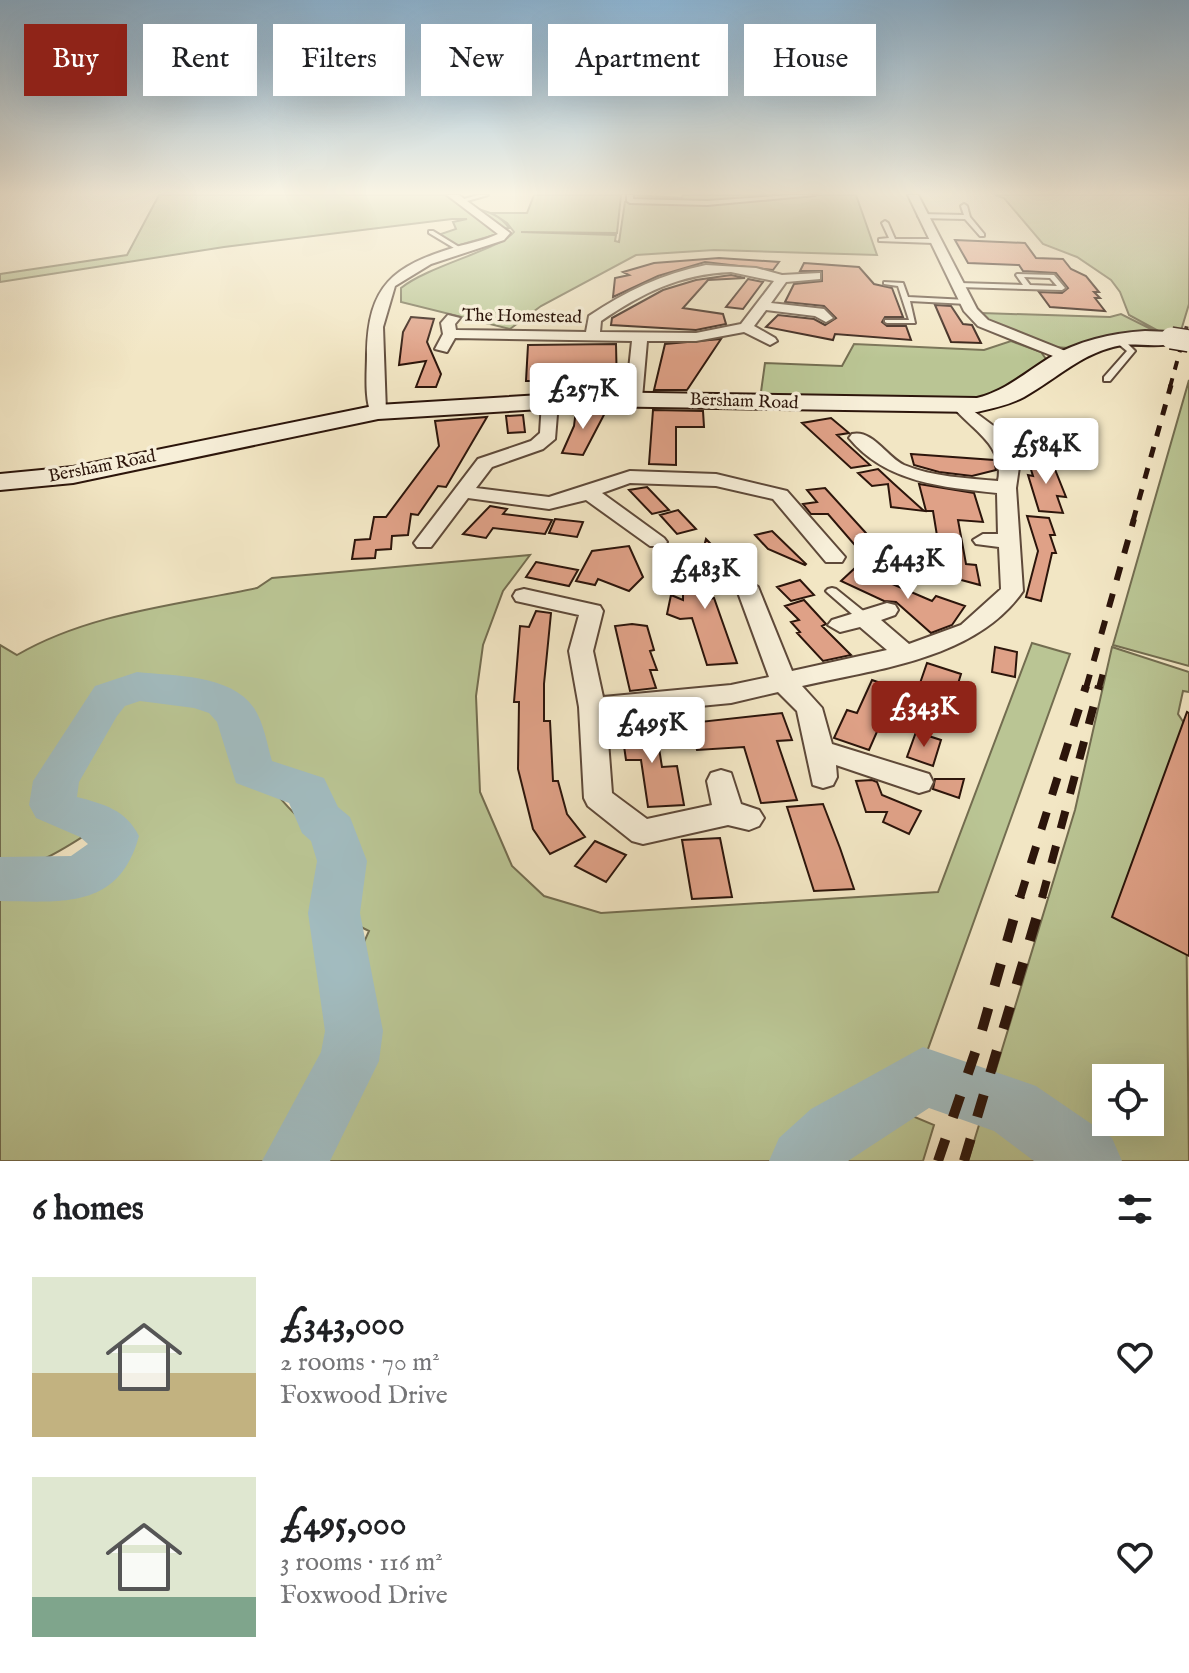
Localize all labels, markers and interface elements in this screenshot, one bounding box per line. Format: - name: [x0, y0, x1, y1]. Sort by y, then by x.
- chip: Buy: [24, 24, 127, 96]
- chip: Rent: [143, 24, 257, 96]
- chip: Filters: [273, 24, 405, 96]
- chip: New: [421, 24, 532, 96]
- chip: Apartment: [548, 24, 728, 96]
- chip: House: [744, 24, 876, 96]
- street label: The Homestead: [462, 304, 583, 330]
- pin: £257K: [527, 363, 639, 431]
- text: £257K: [548, 372, 618, 405]
- street label: Bersham Road: [689, 389, 799, 415]
- pin: £584K: [990, 418, 1102, 486]
- text: £584K: [1011, 427, 1081, 460]
- street label: Bersham Road: [46, 445, 158, 489]
- pin: £443K: [852, 533, 964, 601]
- text: £443K: [872, 542, 944, 575]
- pin: £483K: [649, 543, 761, 611]
- text: £483K: [670, 552, 740, 585]
- pin: £343K: [868, 681, 980, 749]
- text: £343K: [890, 690, 958, 723]
- pin: £495K: [596, 697, 708, 765]
- text: £495K: [617, 706, 687, 739]
- map controls: [1092, 1064, 1164, 1136]
- button: locate: [1092, 1064, 1164, 1136]
- icon: filters: [1113, 1187, 1157, 1231]
- text: 6 homes: [32, 1188, 144, 1231]
- text: £343,000: [280, 1303, 405, 1346]
- icon: home: [96, 1309, 192, 1405]
- icon: heart: [1113, 1335, 1157, 1379]
- text: 2 rooms · 70 m²: [280, 1346, 440, 1379]
- text: Foxwood Drive: [280, 1379, 448, 1412]
- text: £495,000: [280, 1503, 407, 1546]
- icon: home: [96, 1509, 192, 1605]
- icon: heart: [1113, 1535, 1157, 1579]
- text: 3 rooms · 116 m²: [280, 1546, 443, 1579]
- text: Foxwood Drive: [280, 1579, 448, 1612]

